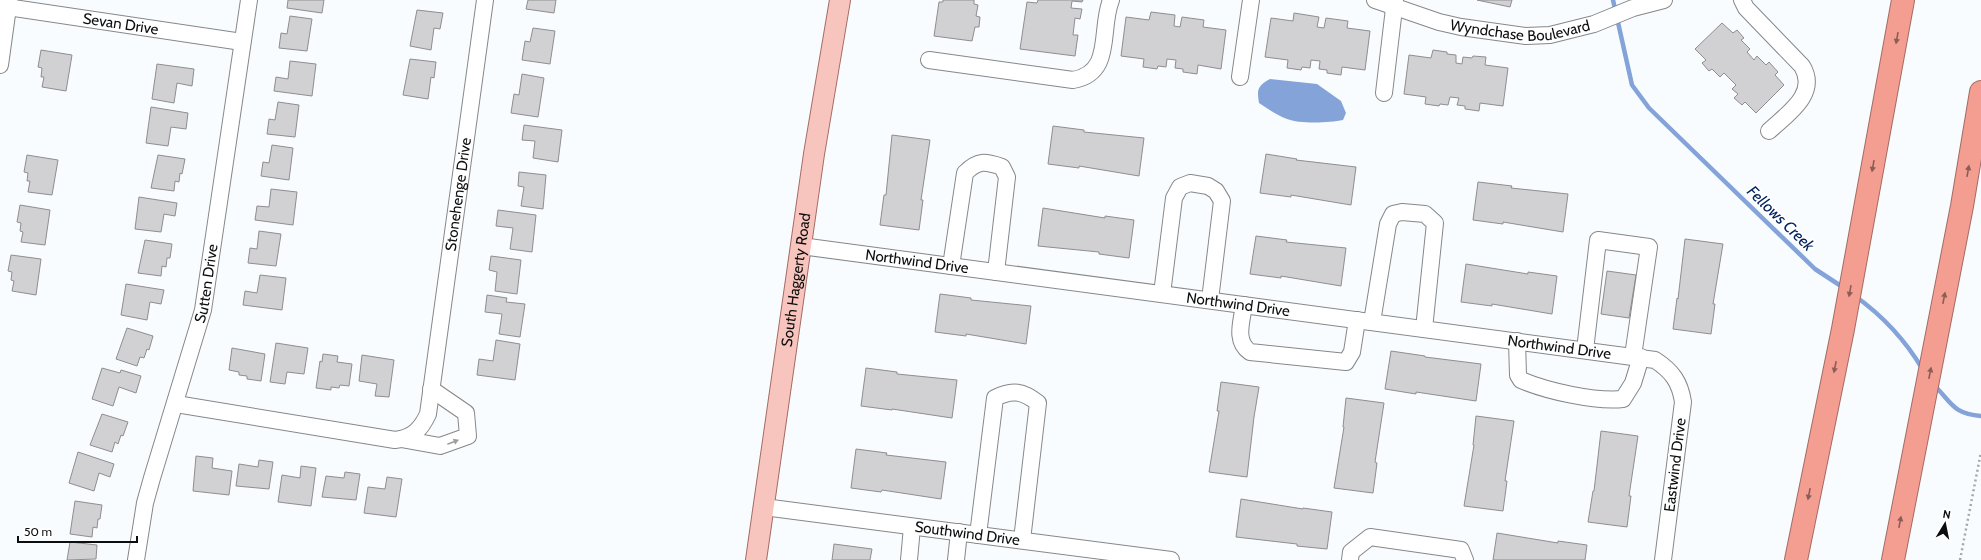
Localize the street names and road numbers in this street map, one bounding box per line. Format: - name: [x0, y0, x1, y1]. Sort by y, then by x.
- street label: Sevan Drive: [82, 9, 160, 39]
- street label: Wyndchase Boulevard: [1448, 16, 1592, 45]
- street label: Stonehenge Drive: [442, 136, 475, 252]
- street label: South Haggerty Road: [778, 212, 814, 348]
- street label: Sutten Drive: [191, 242, 222, 325]
- street label: Northwind Drive: [864, 246, 970, 277]
- street label: Northwind Drive: [1185, 289, 1291, 320]
- street label: Northwind Drive: [1506, 331, 1612, 363]
- street label: Eastwind Drive: [1660, 417, 1690, 513]
- street label: Southwind Drive: [914, 518, 1021, 549]

